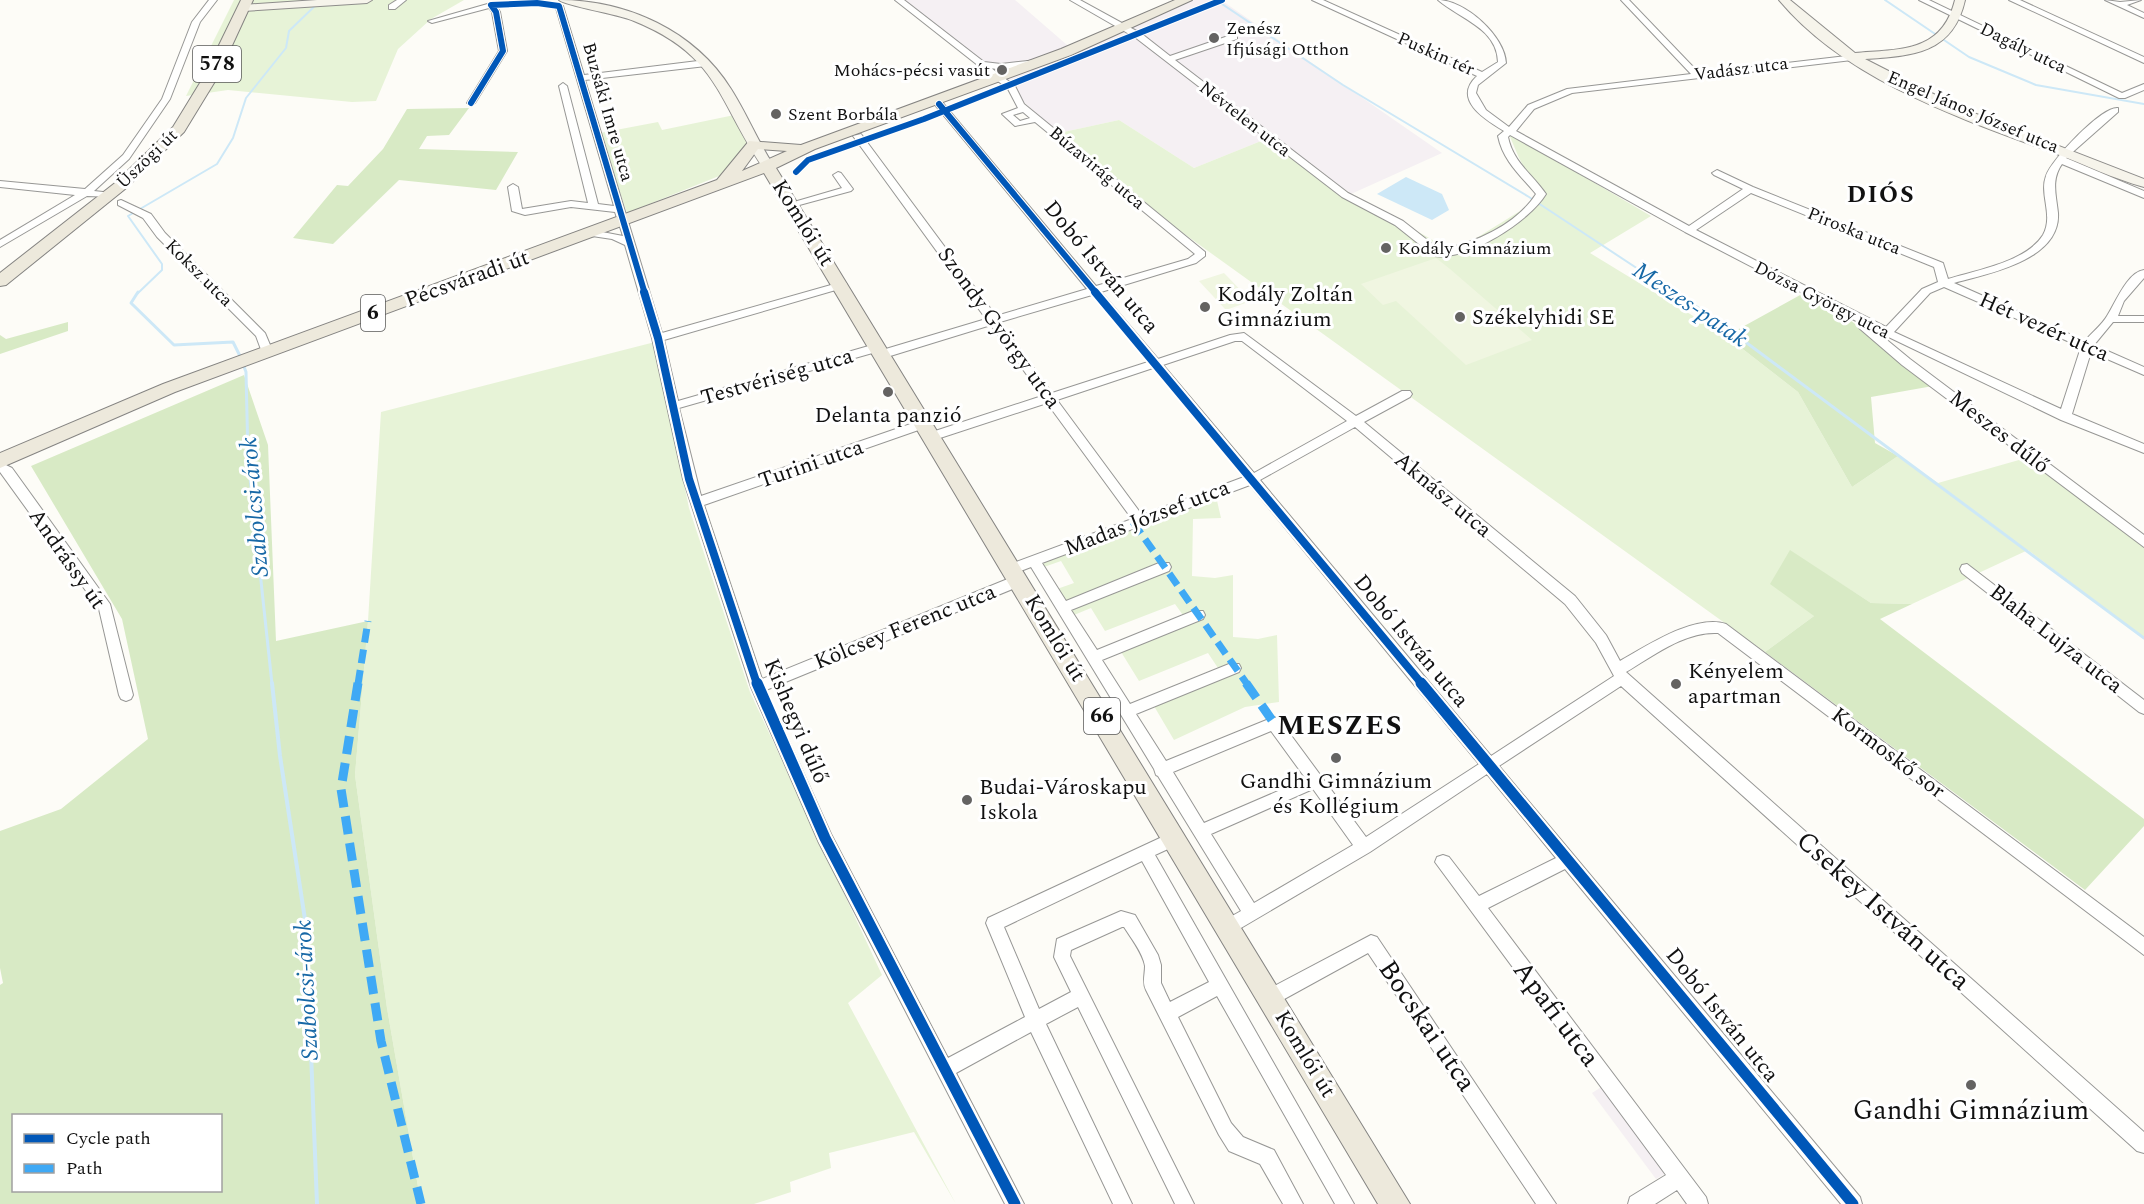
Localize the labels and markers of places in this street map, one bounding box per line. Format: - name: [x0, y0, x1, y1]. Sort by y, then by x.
- place label: Zenész Ifjúsági Otthon: [1226, 15, 1349, 63]
- marker: Zenész Ifjúsági Otthon: [1207, 31, 1221, 45]
- place label: Mohács-pécsi vasút: [833, 57, 990, 84]
- marker: Mohács-pécsi vasút: [995, 63, 1009, 77]
- place label: Szent Borbála: [788, 101, 898, 128]
- marker: Szent Borbála: [769, 107, 783, 121]
- place label: Kodály Gimnázium: [1398, 235, 1551, 262]
- marker: Kodály Gimnázium: [1379, 241, 1393, 255]
- place label: Kodály Zoltán Gimnázium: [1217, 278, 1353, 336]
- marker: Kodály Zoltán Gimnázium: [1198, 300, 1212, 314]
- place label: Székelyhidi SE: [1472, 301, 1615, 334]
- marker: Székelyhidi SE: [1453, 310, 1467, 324]
- marker: Delanta panzió: [881, 385, 895, 399]
- place label: Delanta panzió: [814, 399, 962, 432]
- place label: Kényelem apartman: [1688, 655, 1784, 713]
- marker: Kényelem apartman: [1669, 677, 1683, 691]
- marker: Gandhi Gimnázium és Kollégium: [1329, 751, 1343, 765]
- place label: Gandhi Gimnázium és Kollégium: [1240, 765, 1432, 823]
- place label: Budai-Városkapu Iskola: [979, 771, 1147, 829]
- marker: Budai-Városkapu Iskola: [960, 793, 974, 807]
- marker: Gandhi Gimnázium: [1964, 1078, 1978, 1092]
- place label: Gandhi Gimnázium: [1853, 1090, 2089, 1132]

